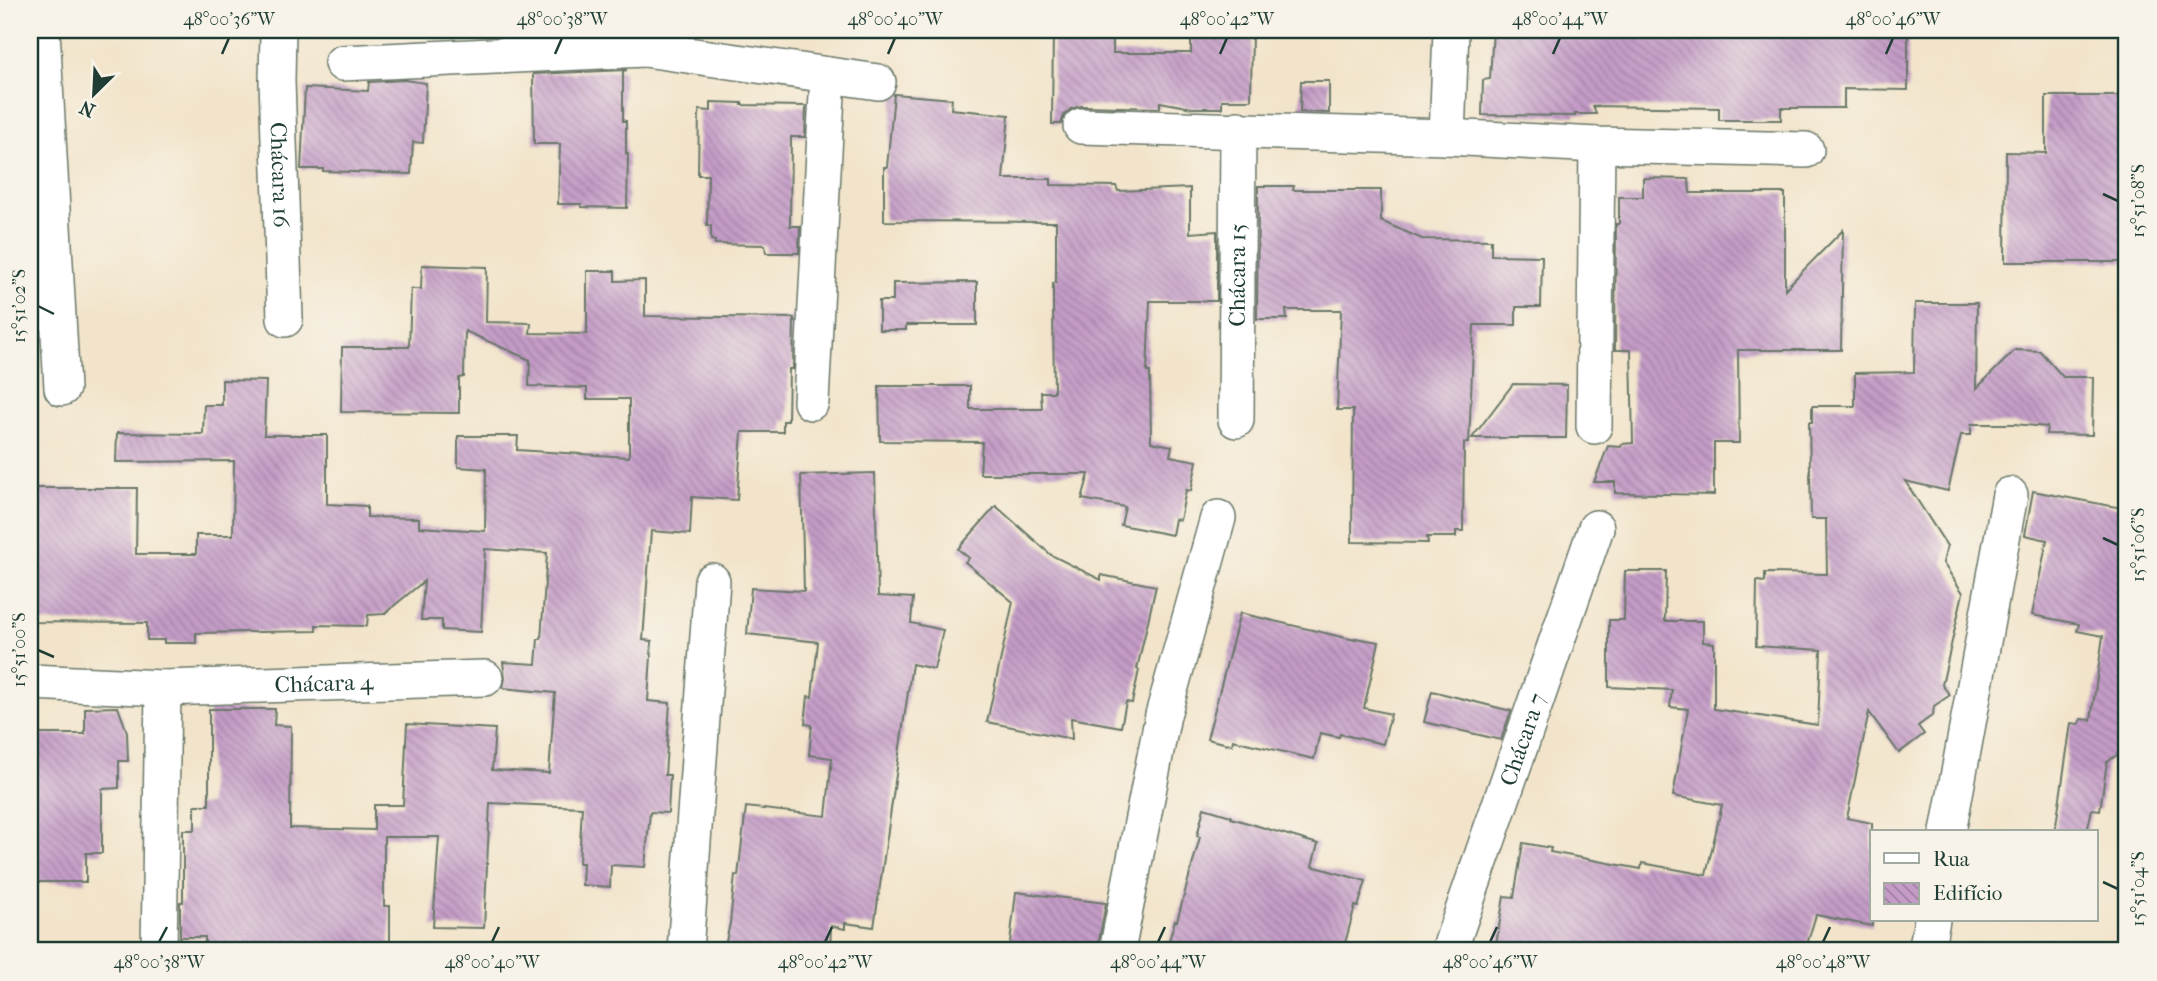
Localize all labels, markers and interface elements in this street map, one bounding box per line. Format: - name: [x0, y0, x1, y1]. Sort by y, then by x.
- text: 48°00'36"W: [183, 9, 276, 30]
- text: 48°00'38"W: [516, 9, 609, 30]
- text: 48°00'40"W: [847, 9, 944, 30]
- text: 48°00'42"W: [1180, 9, 1276, 30]
- text: 48°00'44"W: [1512, 9, 1609, 30]
- text: 48°00'46"W: [1846, 9, 1942, 30]
- north arrow: [60, 60, 130, 130]
- text: N: [76, 95, 99, 122]
- street label: Chácara 16: [264, 122, 295, 229]
- text: 15°51'08"S: [2128, 164, 2149, 238]
- street label: Chácara 15: [1224, 223, 1251, 327]
- text: 15°51'02"S: [9, 269, 30, 343]
- text: 15°51'06"S: [2128, 508, 2149, 582]
- text: 15°51'00"S: [9, 613, 30, 687]
- street label: Chácara 4: [274, 668, 375, 699]
- street label: Chácara 7: [1494, 690, 1552, 790]
- legend: [1870, 830, 2098, 922]
- text: Rua: [1933, 847, 1970, 871]
- text: 15°51'04"S: [2128, 851, 2149, 927]
- text: Edifício: [1933, 881, 2002, 905]
- text: 48°00'38"W: [113, 952, 206, 973]
- text: 48°00'40"W: [444, 952, 541, 973]
- text: 48°00'42"W: [778, 952, 874, 973]
- text: 48°00'44"W: [1110, 952, 1207, 973]
- text: 48°00'46"W: [1443, 952, 1539, 973]
- text: 48°00'48"W: [1776, 952, 1871, 973]

